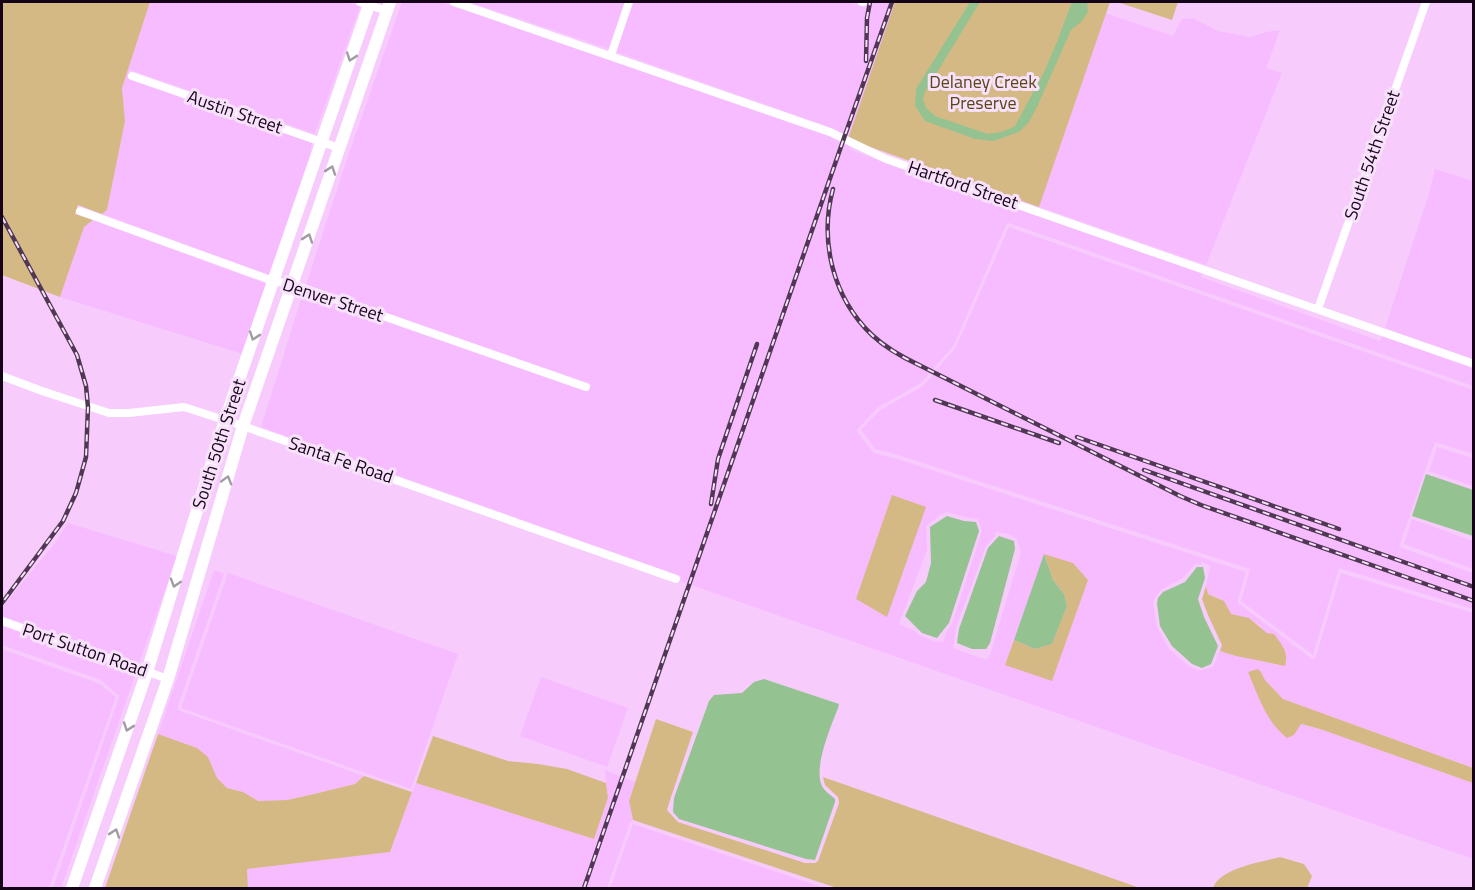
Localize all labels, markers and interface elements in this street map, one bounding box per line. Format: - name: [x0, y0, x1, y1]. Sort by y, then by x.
- one-way arrow: [346, 51, 359, 62]
- park label: Delaney Creek Preserve: [929, 68, 1037, 116]
- street label: Austin Street: [184, 83, 287, 141]
- street label: South 54th Street: [1337, 86, 1407, 223]
- street label: Hartford Street: [904, 153, 1023, 216]
- one-way arrow: [324, 165, 337, 176]
- one-way arrow: [300, 233, 313, 244]
- street label: Denver Street: [279, 271, 388, 329]
- one-way arrow: [249, 331, 261, 341]
- street label: South 50th Street: [185, 375, 252, 512]
- street label: Santa Fe Road: [285, 429, 397, 490]
- one-way arrow: [220, 475, 232, 486]
- one-way arrow: [169, 577, 182, 588]
- street label: Port Sutton Road: [19, 615, 151, 684]
- one-way arrow: [123, 721, 135, 732]
- one-way arrow: [107, 828, 120, 839]

